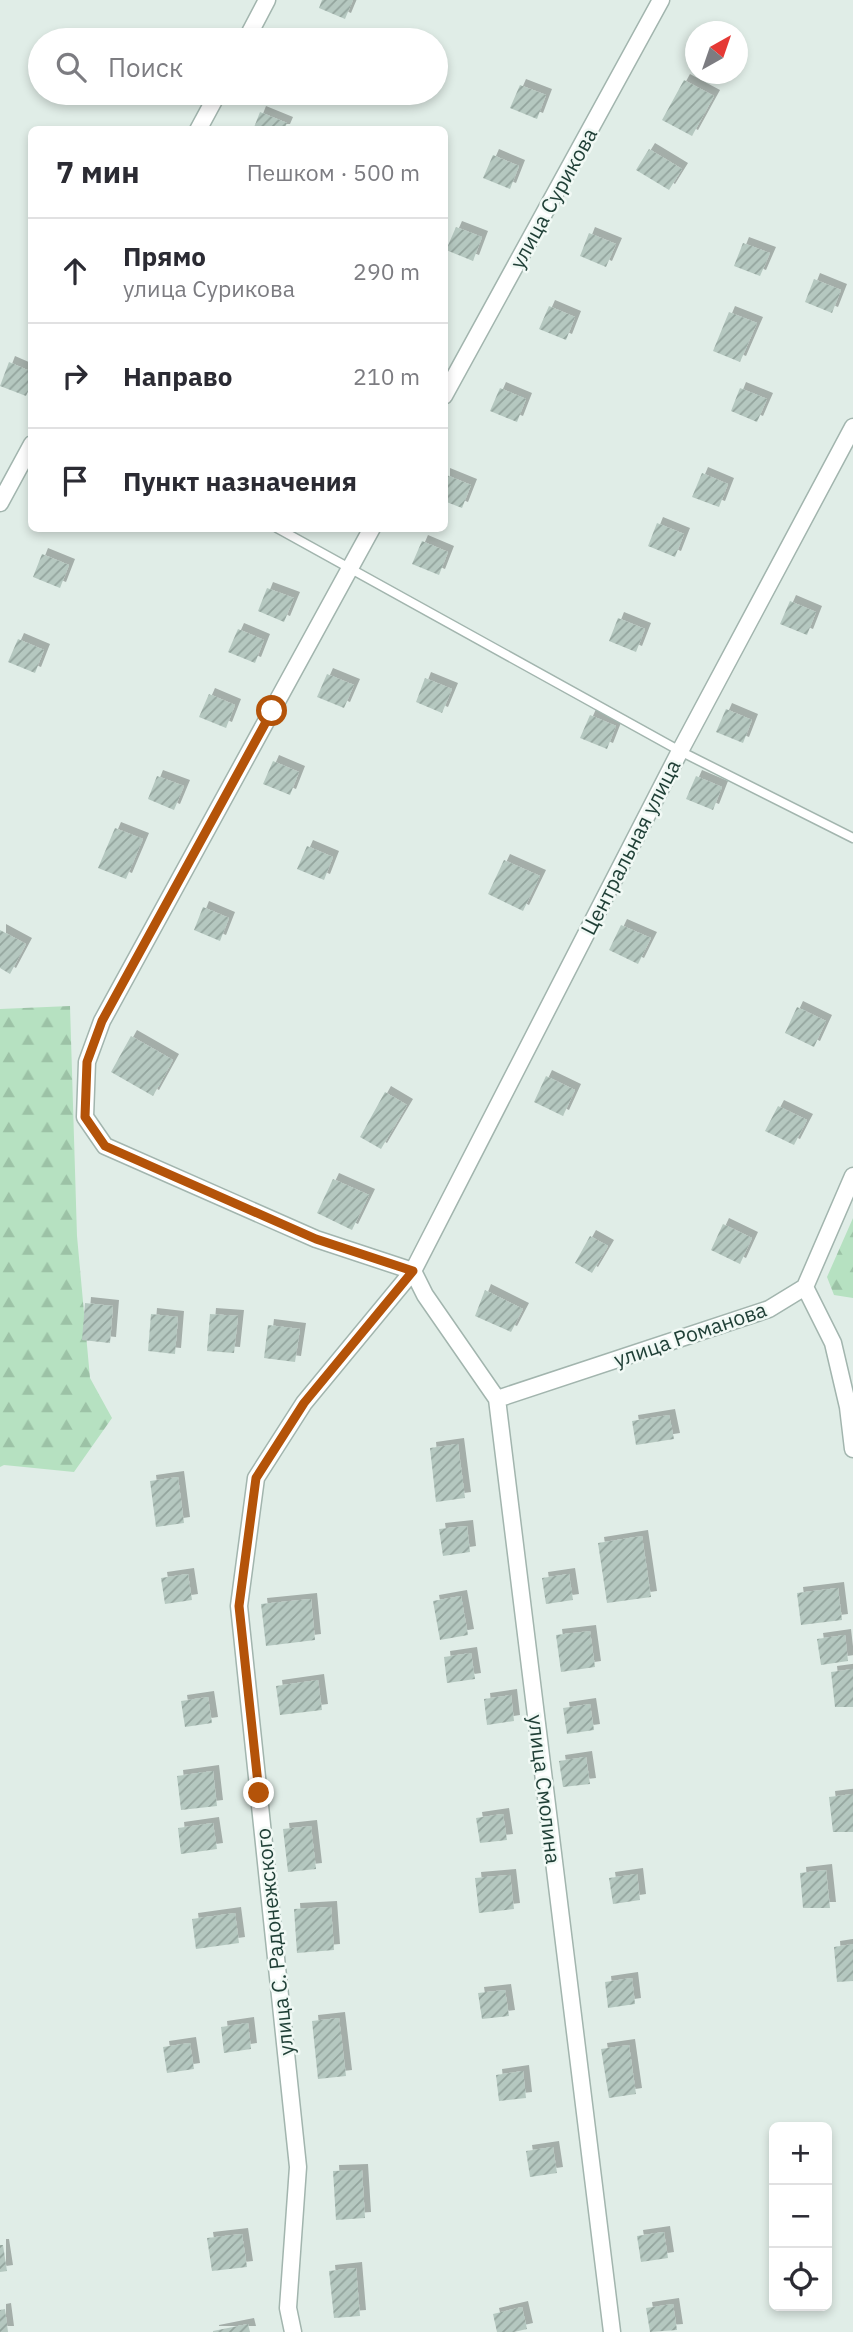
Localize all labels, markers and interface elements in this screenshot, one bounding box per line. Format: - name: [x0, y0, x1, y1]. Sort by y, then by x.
- north arrow: [685, 21, 748, 84]
- search box: [28, 28, 448, 105]
- icon: search: [52, 48, 90, 86]
- text: Поиск: [108, 50, 183, 84]
- street label: улица Сурикова: [503, 123, 603, 273]
- text: 7 мин: [56, 152, 140, 191]
- text: Пешком · 500 m: [247, 157, 420, 187]
- text: Прямо: [123, 239, 206, 273]
- icon: ahead: [56, 252, 94, 290]
- text: 290 m: [353, 256, 420, 286]
- text: улица Сурикова: [123, 273, 295, 303]
- icon: right: [56, 357, 94, 395]
- text: Направо: [123, 359, 232, 393]
- text: 210 m: [353, 361, 420, 391]
- icon: arrive: [56, 462, 94, 500]
- text: Пункт назначения: [123, 464, 357, 498]
- route start: [256, 695, 287, 726]
- street label: Центральная улица: [574, 755, 686, 939]
- street label: улица Романова: [610, 1295, 770, 1373]
- street label: улица Смолина: [522, 1713, 568, 1865]
- route end: [243, 1777, 274, 1808]
- street label: улица С. Радонежского: [248, 1827, 300, 2057]
- map controls: [769, 2122, 832, 2311]
- button: +: [769, 2122, 832, 2185]
- button: −: [769, 2185, 832, 2248]
- button: locate: [769, 2248, 832, 2311]

